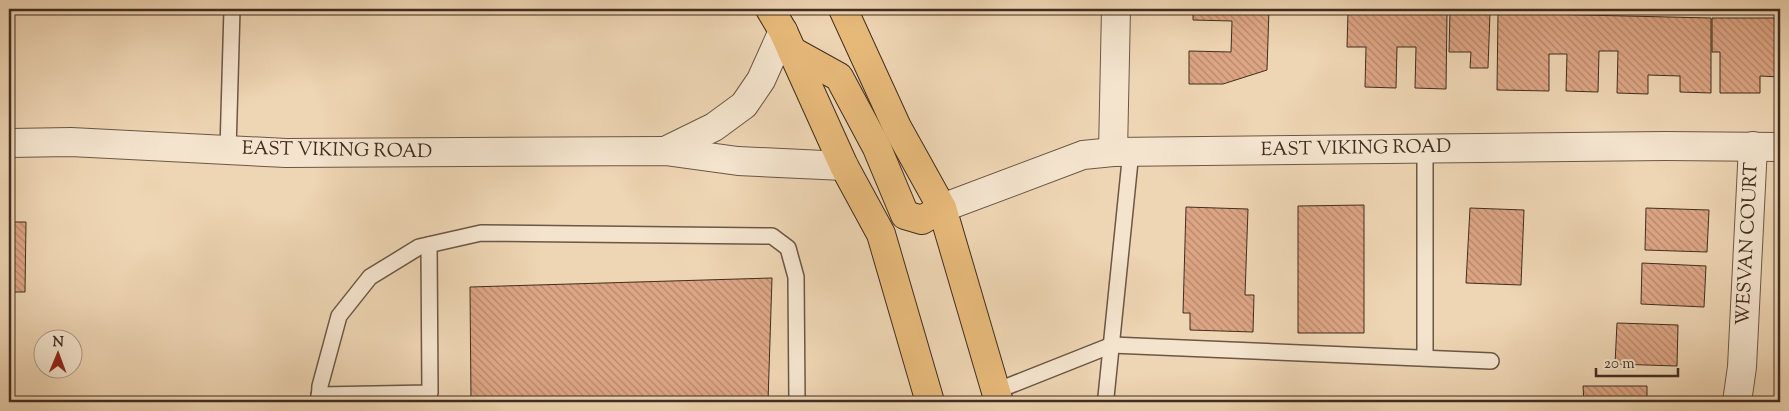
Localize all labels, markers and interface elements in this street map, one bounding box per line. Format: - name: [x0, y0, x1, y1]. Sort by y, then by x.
- street label: EAST VIKING ROAD: [1261, 134, 1451, 164]
- street label: EAST VIKING ROAD: [242, 136, 432, 166]
- street label: WESVAN COURT: [1730, 162, 1766, 326]
- north arrow: [32, 328, 82, 378]
- text: N: [52, 333, 64, 353]
- scale bar: [1596, 346, 1679, 378]
- text: 20 m: [1604, 354, 1635, 375]

